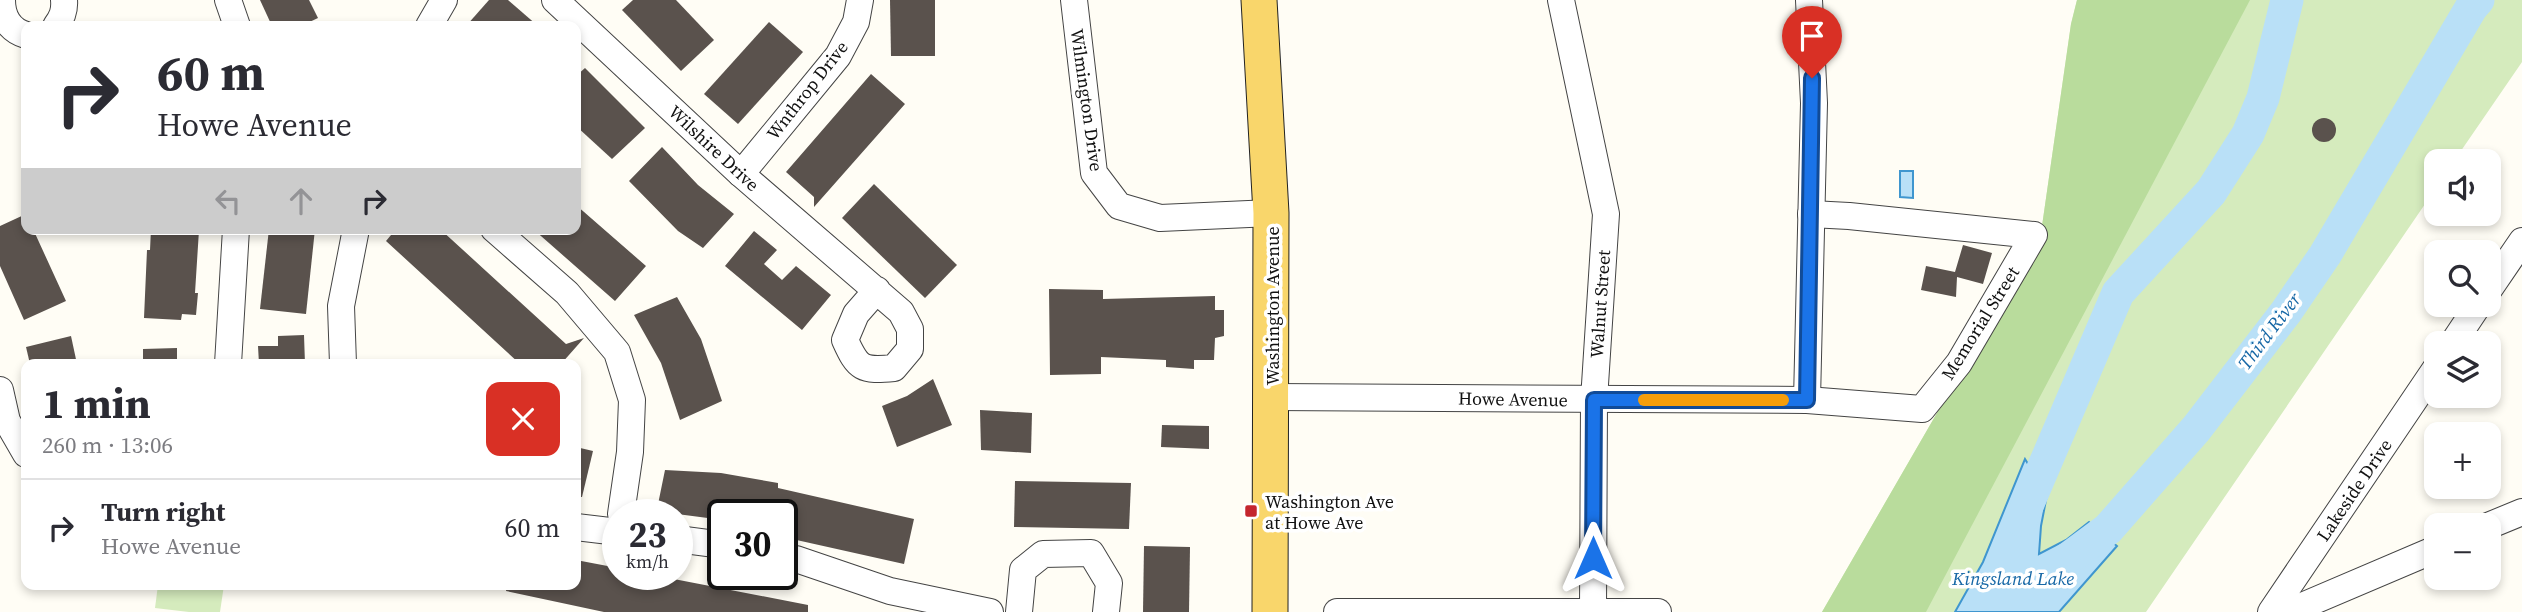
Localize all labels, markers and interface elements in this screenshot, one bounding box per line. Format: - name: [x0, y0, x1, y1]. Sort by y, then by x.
- pin: [1782, 6, 1842, 78]
- icon: arrive: [1793, 17, 1831, 55]
- street label: Wilmington Drive: [1065, 27, 1109, 173]
- street label: Wnthrop Drive: [760, 35, 854, 145]
- text: 60 m: [157, 39, 265, 106]
- icon: right: [42, 49, 133, 140]
- street label: Wilshire Drive: [663, 99, 765, 197]
- text: Howe Avenue: [157, 103, 352, 147]
- map controls: [2424, 149, 2501, 590]
- button: sound: [2424, 149, 2501, 226]
- icon: left: [209, 182, 247, 220]
- icon: ahead: [282, 182, 320, 220]
- icon: right: [355, 182, 393, 220]
- street label: Washington Avenue: [1260, 226, 1285, 386]
- button: search: [2424, 240, 2501, 317]
- street label: Walnut Street: [1584, 249, 1616, 359]
- street label: Memorial Street: [1935, 261, 2025, 384]
- water label: Third River: [2232, 286, 2307, 375]
- button: layers: [2424, 331, 2501, 408]
- text: 1 min: [42, 374, 151, 432]
- button: close: [486, 382, 560, 456]
- street label: Howe Avenue: [1458, 386, 1568, 412]
- button: +: [2424, 422, 2501, 499]
- text: 260 m · 13:06: [42, 429, 173, 461]
- street label: Lakeside Drive: [2310, 434, 2398, 546]
- place label: Washington Ave at Howe Ave: [1265, 489, 1394, 535]
- text: Turn right: [101, 494, 225, 530]
- speed limit sign: 30: [707, 499, 798, 590]
- marker: Washington Ave at Howe Ave: [1243, 503, 1259, 519]
- icon: right: [42, 509, 80, 547]
- text: 60 m: [505, 510, 560, 546]
- text: 23: [629, 511, 666, 559]
- button: −: [2424, 513, 2501, 590]
- position arrow: [1556, 521, 1630, 595]
- text: Howe Avenue: [101, 530, 241, 562]
- text: km/h: [626, 549, 669, 574]
- water label: Kingsland Lake: [1951, 565, 2074, 591]

